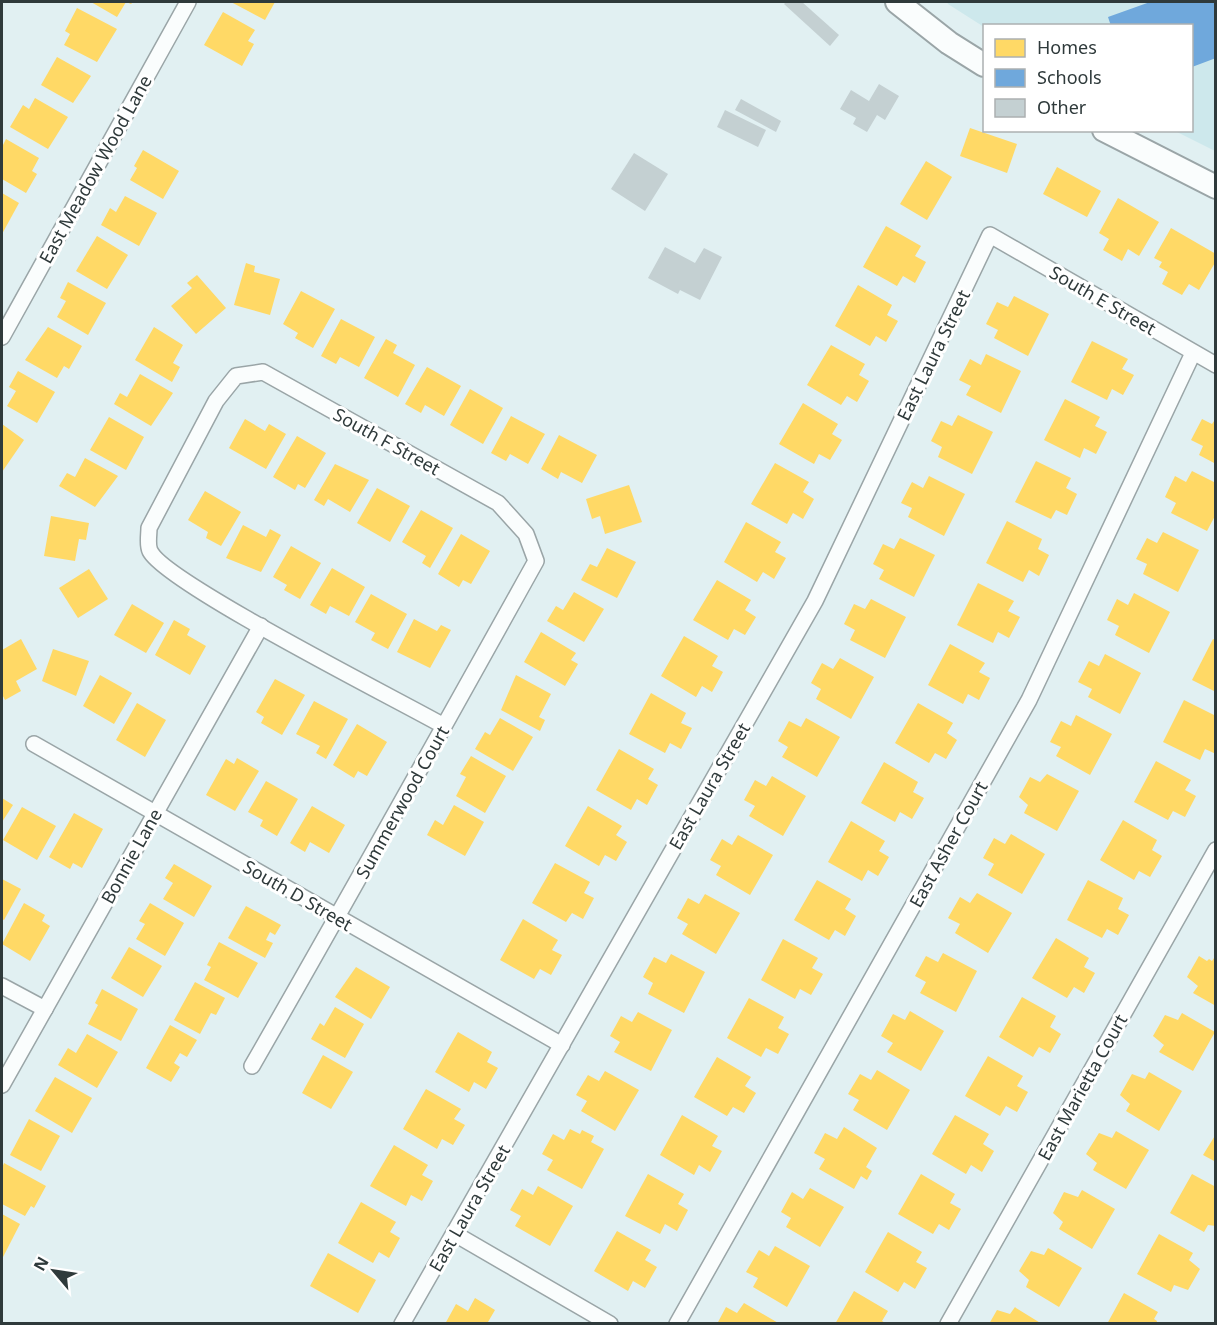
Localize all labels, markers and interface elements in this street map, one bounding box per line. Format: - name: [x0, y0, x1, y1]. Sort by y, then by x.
- legend: [983, 24, 1193, 132]
- text: Homes: [1037, 35, 1097, 59]
- text: Schools: [1037, 65, 1102, 89]
- street label: East Meadow Wood Lane: [33, 71, 157, 267]
- text: Other: [1037, 95, 1087, 119]
- street label: South E Street: [1045, 260, 1161, 340]
- street label: East Laura Street: [891, 285, 975, 424]
- street label: South F Street: [329, 402, 445, 480]
- street label: East Laura Street: [663, 718, 755, 854]
- street label: Summerwood Court: [350, 721, 454, 883]
- street label: East Asher Court: [903, 776, 993, 911]
- street label: Bonnie Lane: [95, 804, 167, 908]
- street label: South D Street: [239, 854, 357, 936]
- street label: East Marietta Court: [1032, 1009, 1132, 1164]
- street label: East Laura Street: [423, 1140, 515, 1276]
- north arrow: [24, 1241, 84, 1301]
- text: N: [28, 1253, 54, 1275]

